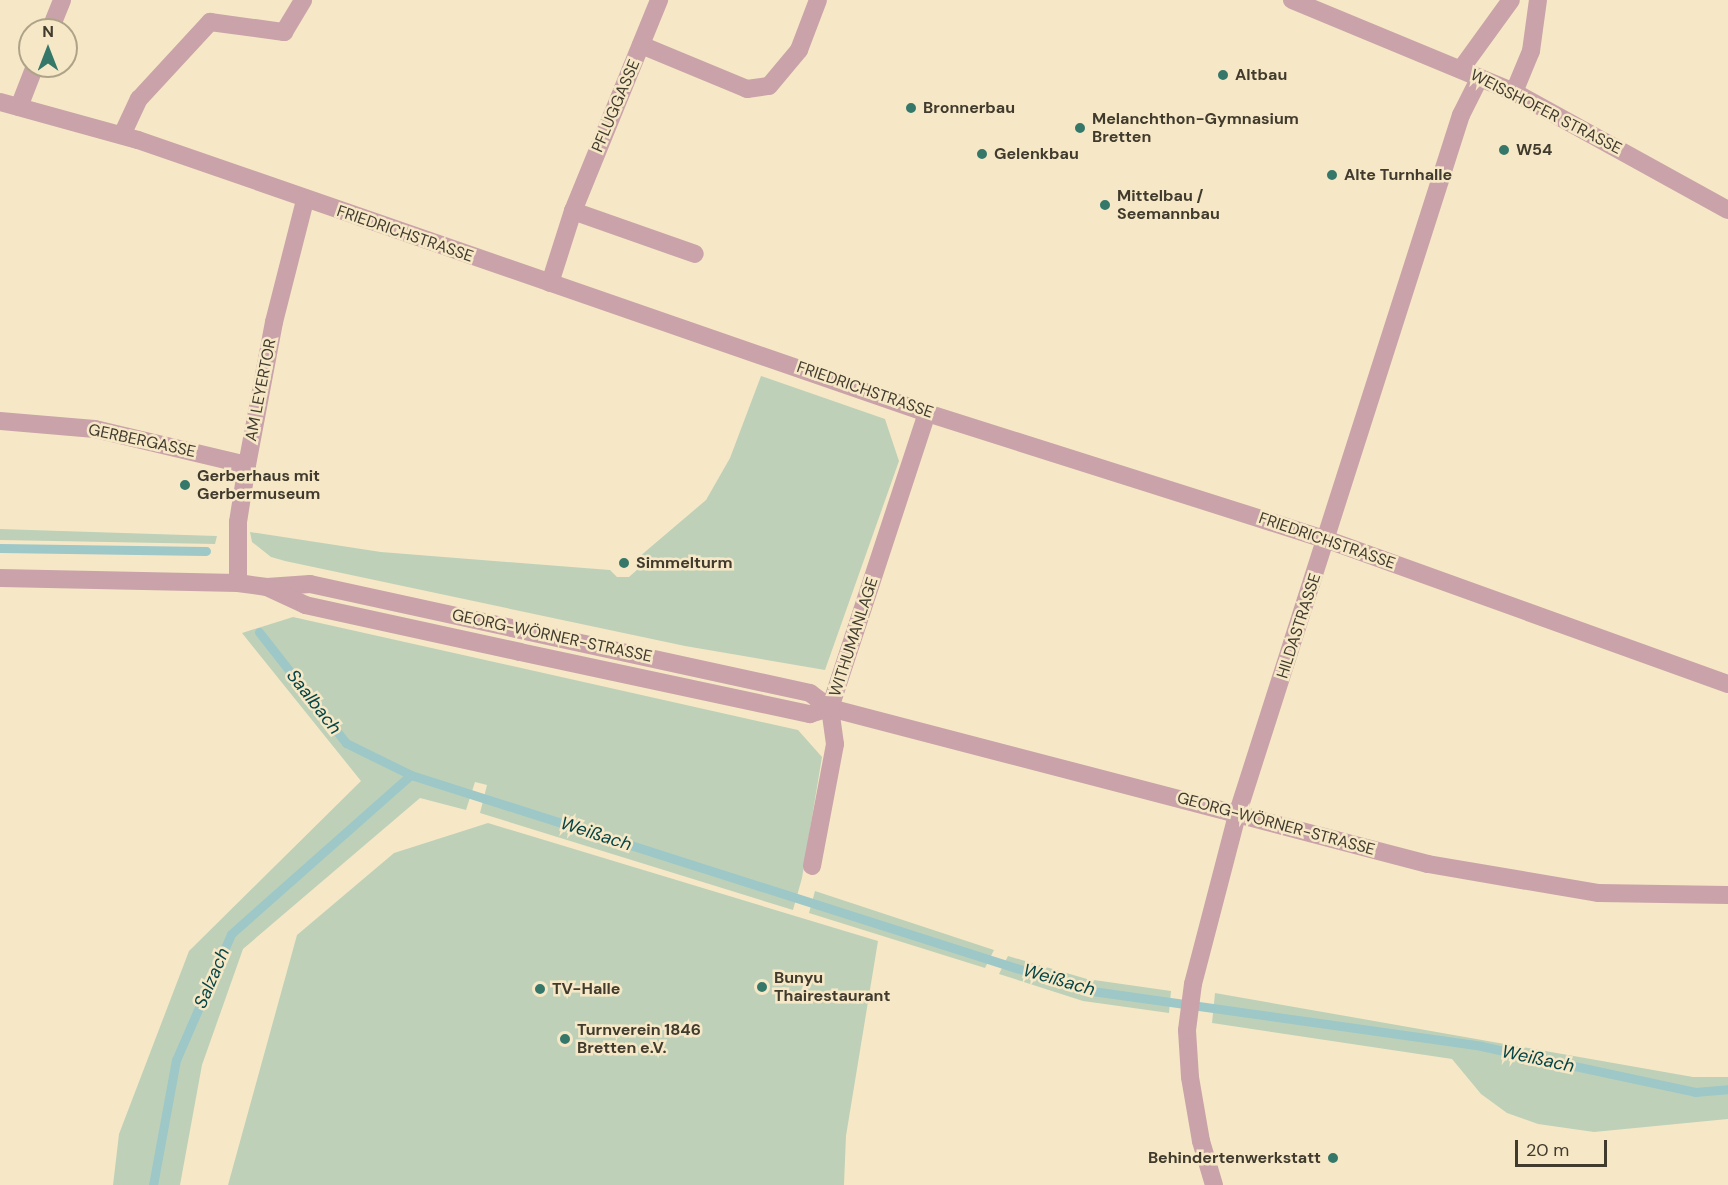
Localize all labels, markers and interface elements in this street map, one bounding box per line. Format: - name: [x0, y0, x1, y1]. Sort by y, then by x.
- north arrow: [18, 18, 78, 78]
- text: N: [42, 21, 54, 42]
- street label: PFLUGGASSE: [588, 57, 644, 155]
- place label: Altbau: [1235, 65, 1287, 85]
- street label: WEISSHOFER STRASSE: [1467, 65, 1625, 159]
- marker: Altbau: [1216, 68, 1230, 82]
- place label: Bronnerbau: [923, 98, 1015, 118]
- marker: Bronnerbau: [904, 101, 918, 115]
- place label: Melanchthon-Gymnasium Bretten: [1092, 109, 1299, 147]
- marker: Melanchthon-Gymnasium Bretten: [1073, 121, 1087, 135]
- place label: W54: [1516, 140, 1552, 160]
- marker: W54: [1497, 143, 1511, 157]
- place label: Gelenkbau: [994, 144, 1079, 164]
- marker: Gelenkbau: [975, 147, 989, 161]
- place label: Alte Turnhalle: [1344, 165, 1452, 185]
- marker: Alte Turnhalle: [1325, 168, 1339, 182]
- place label: Mittelbau / Seemannbau: [1117, 186, 1220, 224]
- marker: Mittelbau / Seemannbau: [1098, 198, 1112, 212]
- street label: FRIEDRICHSTRASSE: [334, 202, 476, 266]
- street label: AM LEYERTOR: [242, 337, 280, 443]
- street label: FRIEDRICHSTRASSE: [794, 358, 936, 422]
- street label: GERBERGASSE: [87, 420, 197, 462]
- place label: Gerberhaus mit Gerbermuseum: [197, 466, 320, 504]
- marker: Gerberhaus mit Gerbermuseum: [178, 478, 192, 492]
- street label: FRIEDRICHSTRASSE: [1256, 509, 1398, 573]
- place label: Simmelturm: [636, 553, 732, 573]
- marker: Simmelturm: [617, 556, 631, 570]
- street label: HILDASTRASSE: [1273, 571, 1325, 681]
- street label: WITHUMANLAGE: [826, 575, 882, 699]
- street label: GEORG-WÖRNER-STRASSE: [450, 605, 654, 667]
- water label: Saalbach: [282, 665, 346, 739]
- street label: GEORG-WÖRNER-STRASSE: [1175, 788, 1377, 860]
- water label: Weißach: [558, 812, 634, 856]
- water label: Salzach: [190, 945, 234, 1011]
- water label: Weißach: [1021, 959, 1097, 1001]
- place label: Bunyu Thairestaurant: [774, 968, 890, 1006]
- place label: TV-Halle: [552, 979, 621, 999]
- marker: Bunyu Thairestaurant: [755, 980, 769, 994]
- marker: TV-Halle: [533, 982, 547, 996]
- place label: Turnverein 1846 Bretten e.V.: [577, 1020, 701, 1058]
- marker: Turnverein 1846 Bretten e.V.: [558, 1032, 572, 1046]
- water label: Weißach: [1500, 1041, 1576, 1077]
- scale bar: [1518, 1128, 1610, 1166]
- text: 20 m: [1526, 1138, 1569, 1162]
- place label: Behindertenwerkstatt: [1148, 1148, 1321, 1168]
- marker: Behindertenwerkstatt: [1326, 1151, 1340, 1165]

